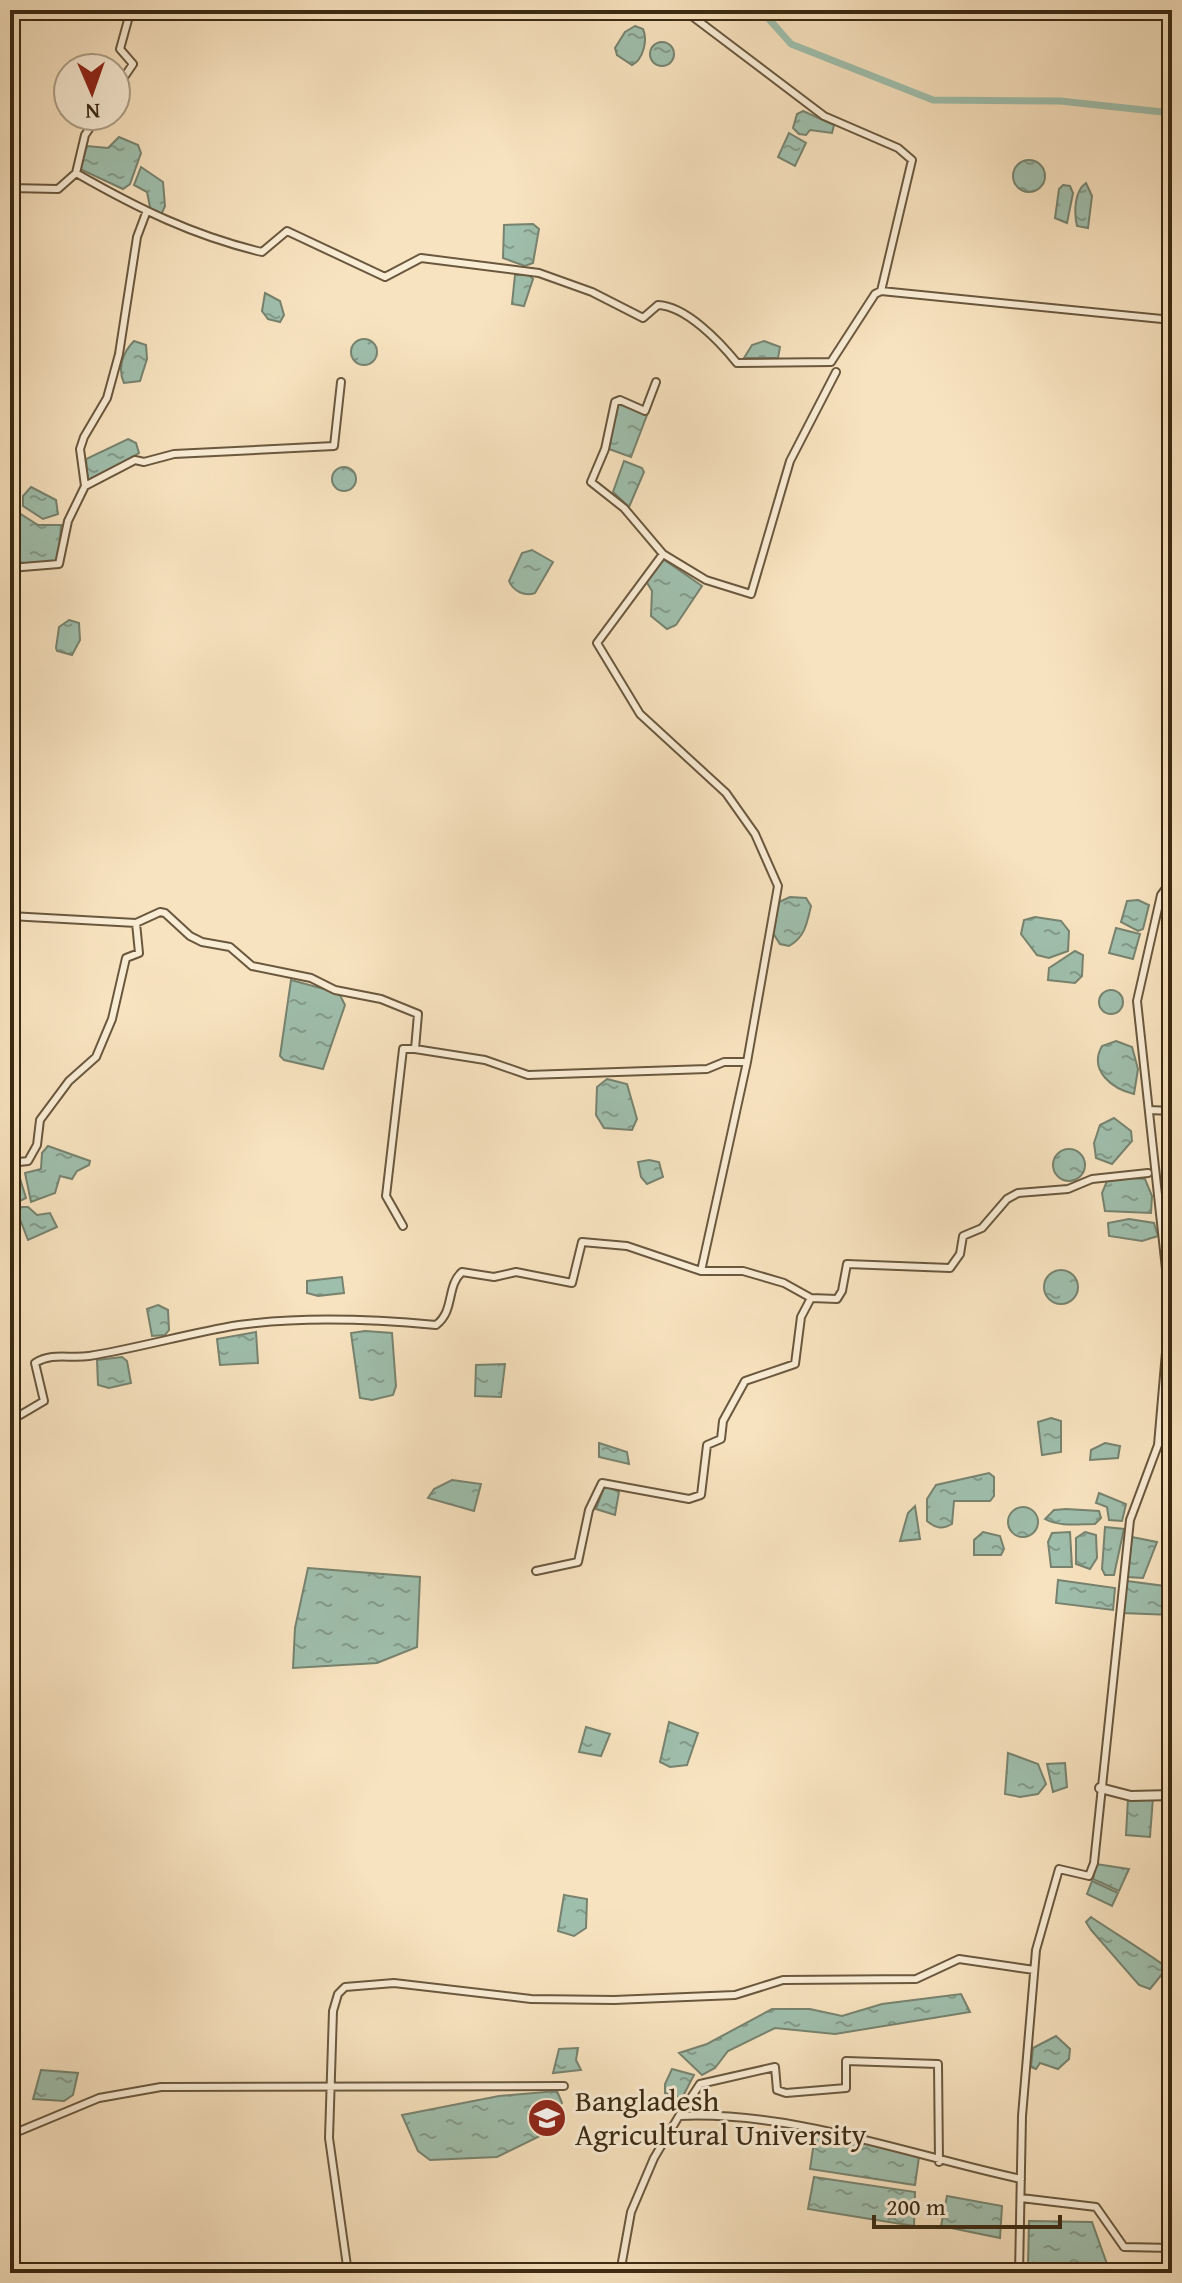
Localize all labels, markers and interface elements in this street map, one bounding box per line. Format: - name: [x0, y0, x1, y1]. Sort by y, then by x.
- north arrow: [52, 52, 132, 132]
- text: N: [85, 96, 101, 128]
- place label: Bangladesh Agricultural University: [575, 2078, 867, 2156]
- school or university icon: Bangladesh Agricultural University: [526, 2097, 568, 2139]
- scale bar: [874, 2179, 1060, 2229]
- text: 200 m: [886, 2189, 946, 2224]

